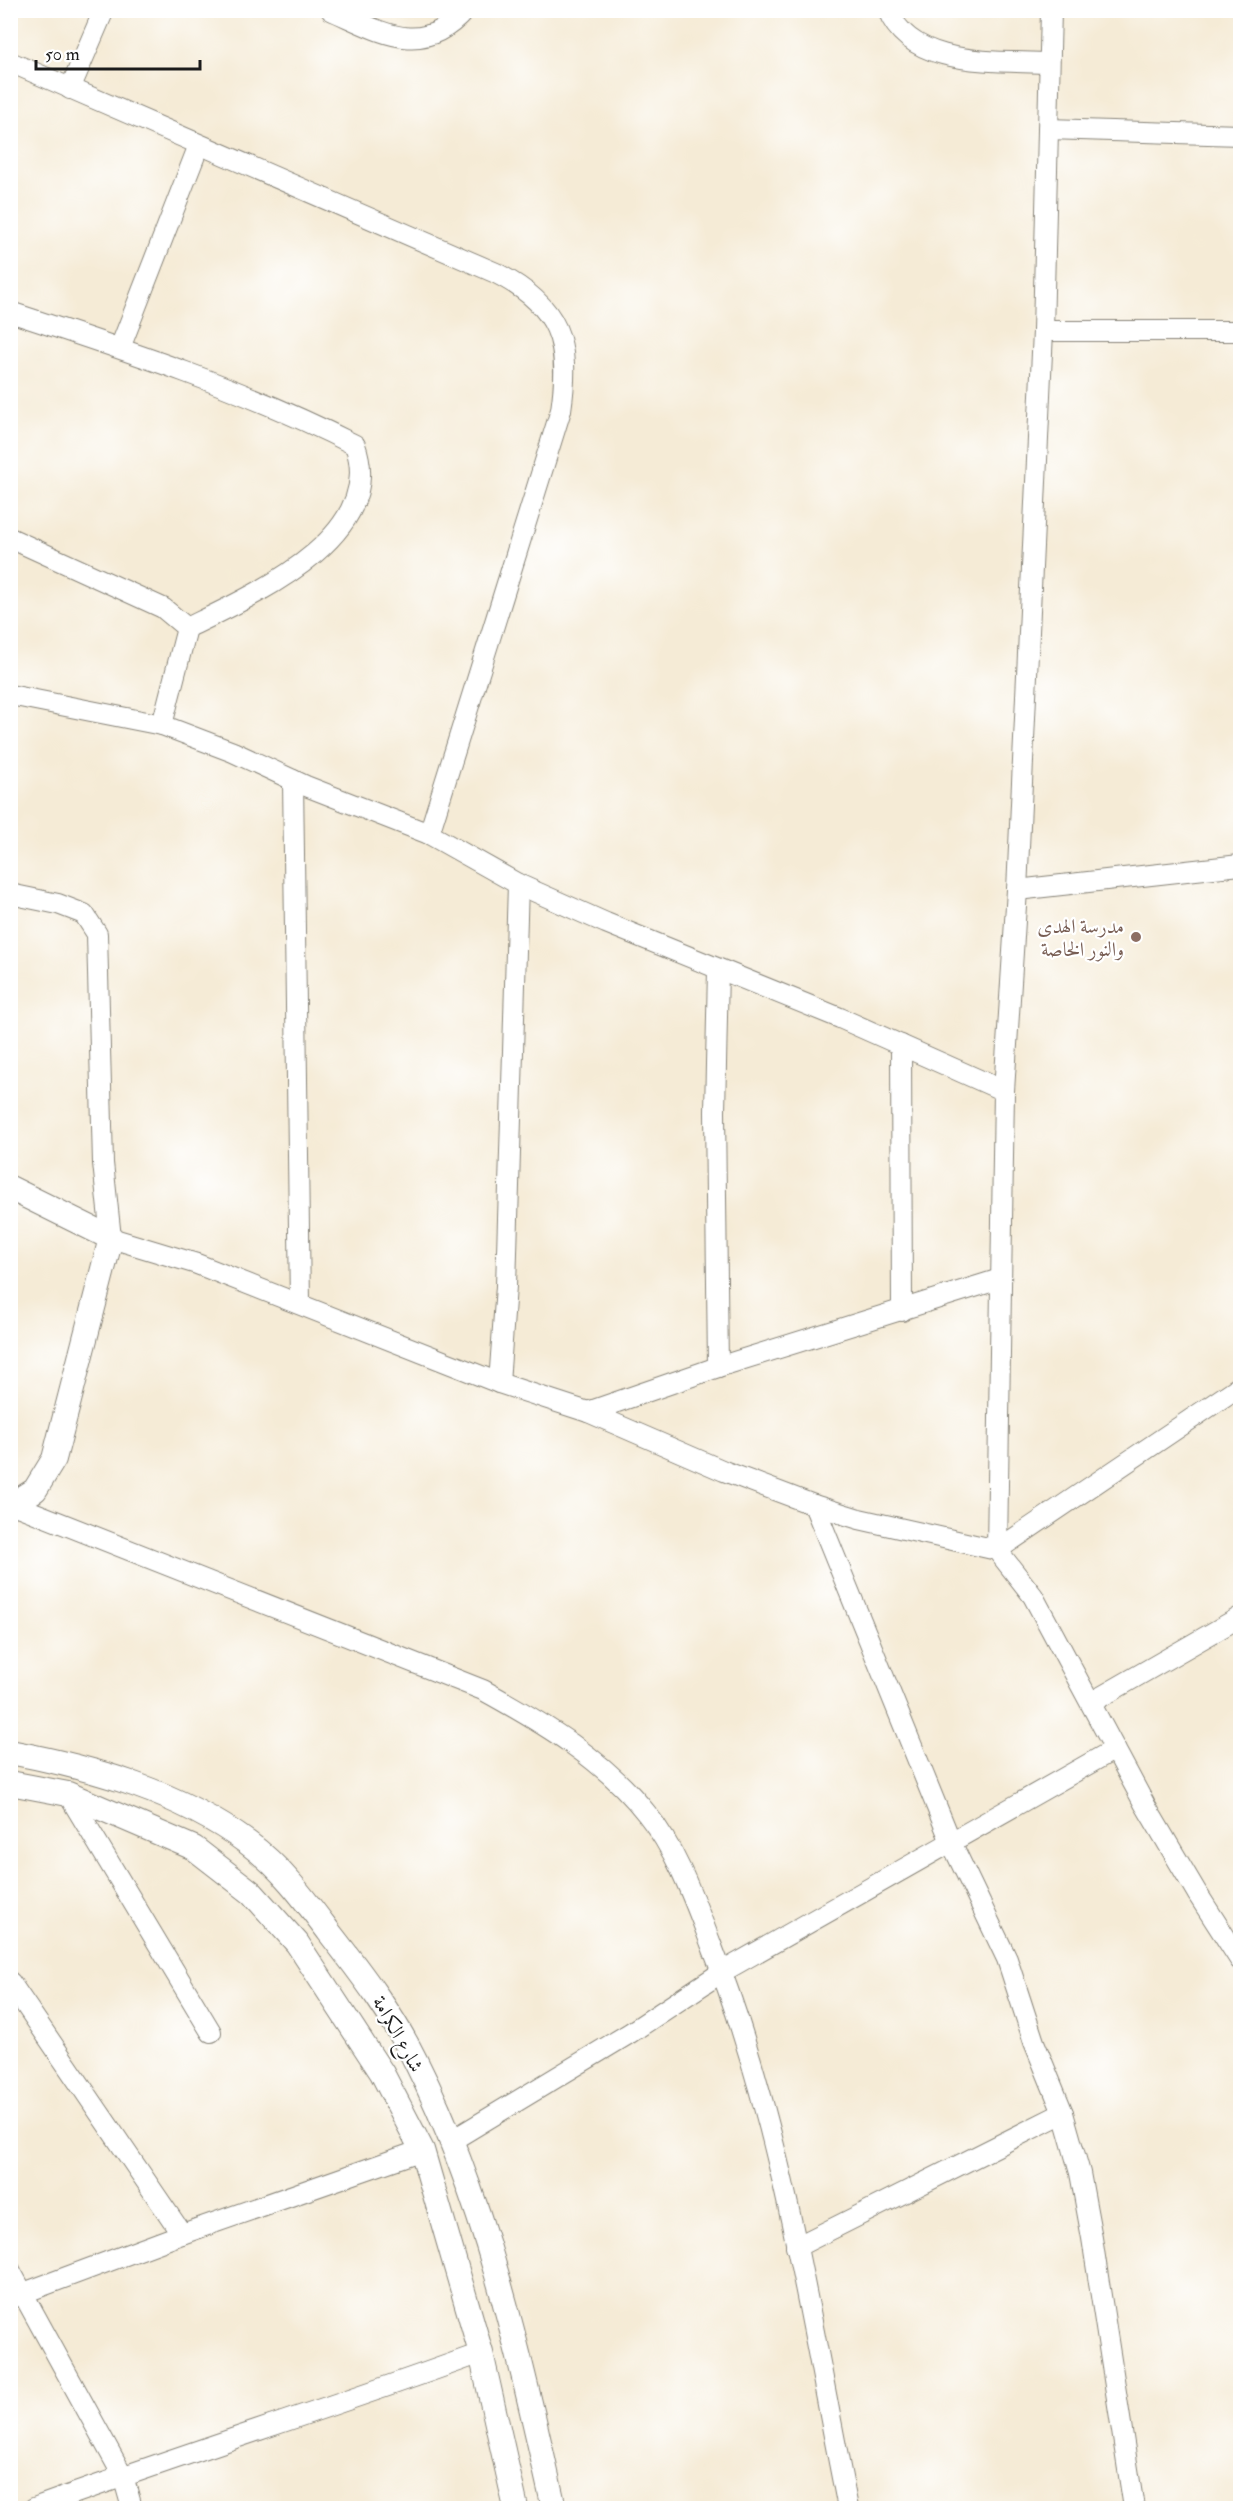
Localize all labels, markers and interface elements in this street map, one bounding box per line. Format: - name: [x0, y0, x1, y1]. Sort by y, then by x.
- scale bar: [36, 33, 200, 71]
- text: 50 m: [45, 43, 80, 66]
- place label: مدرسة الهدى والنور الخاصة: [1037, 914, 1124, 962]
- marker: مدرسة الهدى والنور الخاصة: [1129, 930, 1143, 944]
- street label: شارع الكرامة: [362, 1991, 429, 2079]

